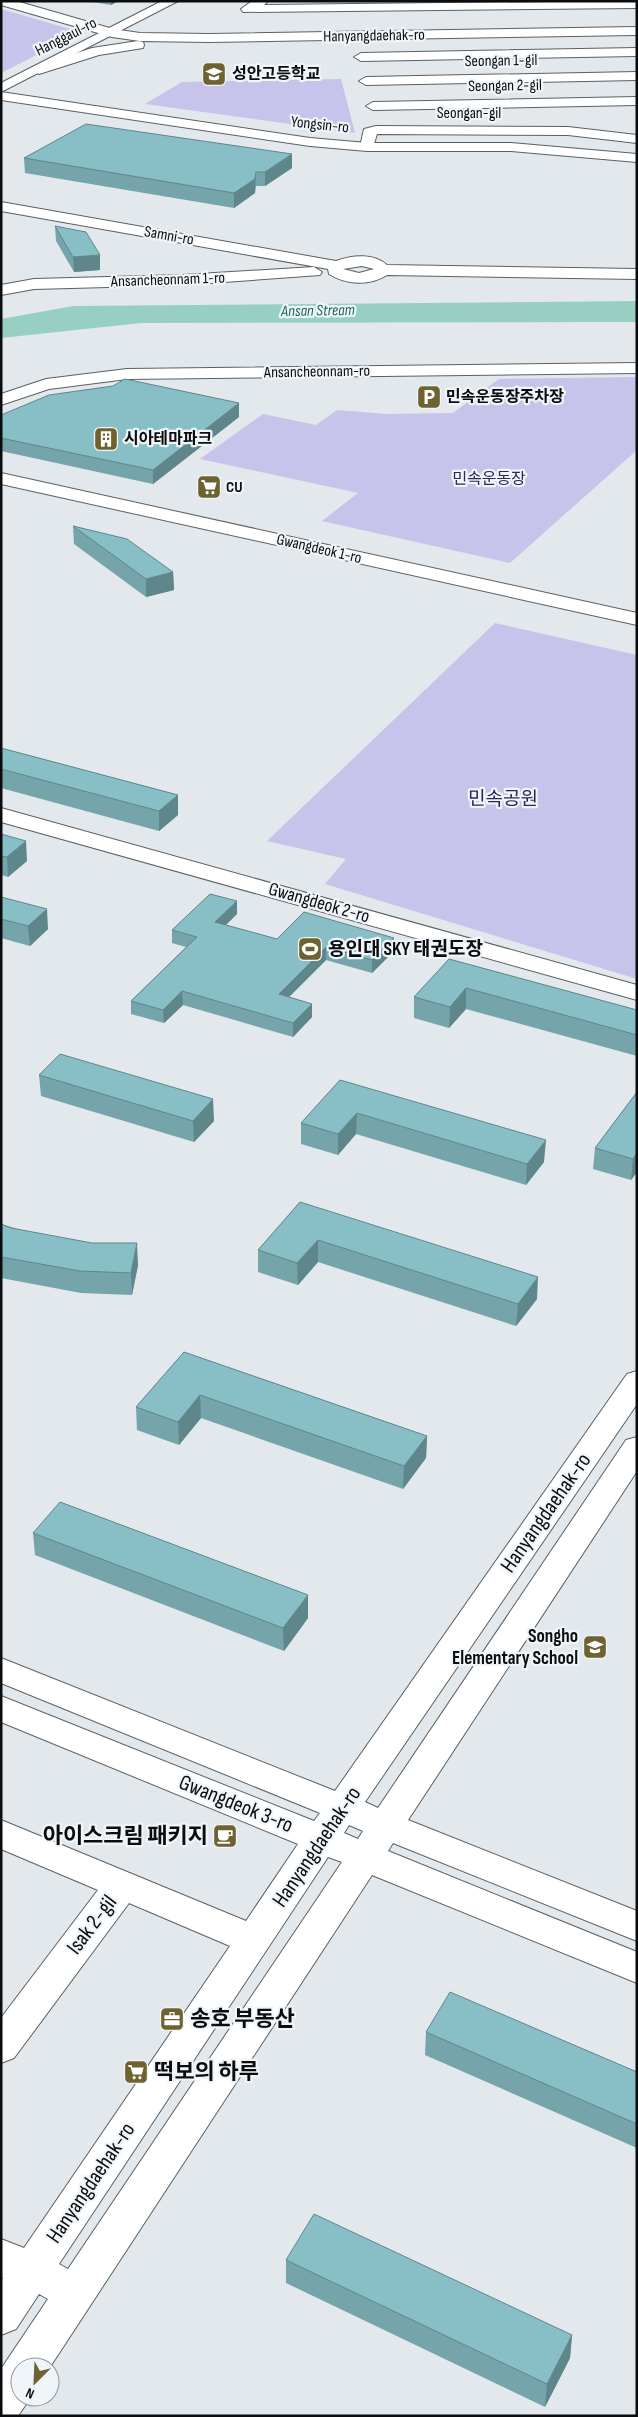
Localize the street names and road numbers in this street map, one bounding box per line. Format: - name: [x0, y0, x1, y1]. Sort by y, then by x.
- street label: Hanggaul-ro: [32, 13, 100, 61]
- street label: Hanyangdaehak-ro: [323, 26, 425, 46]
- street label: Seongan 1-gil: [464, 51, 538, 71]
- street label: Seongan 2-gil: [468, 76, 542, 96]
- street label: Seongan-gil: [437, 104, 501, 123]
- street label: Yongsin-ro: [290, 113, 350, 137]
- street label: Samni-ro: [143, 222, 195, 250]
- street label: Ansancheonnam 1-ro: [110, 269, 225, 292]
- street label: Ansancheonnam-ro: [263, 362, 370, 382]
- street label: Gwangdeok 1-ro: [275, 530, 363, 568]
- street label: Gwangdeok 2-ro: [266, 878, 372, 928]
- street label: Hanyangdaehak-ro: [495, 1448, 597, 1578]
- street label: Gwangdeok 3-ro: [175, 1769, 297, 1839]
- street label: Hanyangdaehak-ro: [267, 1782, 367, 1912]
- street label: Isak 2-gil: [61, 1890, 123, 1960]
- street label: Hanyangdaehak-ro: [41, 2118, 141, 2248]

